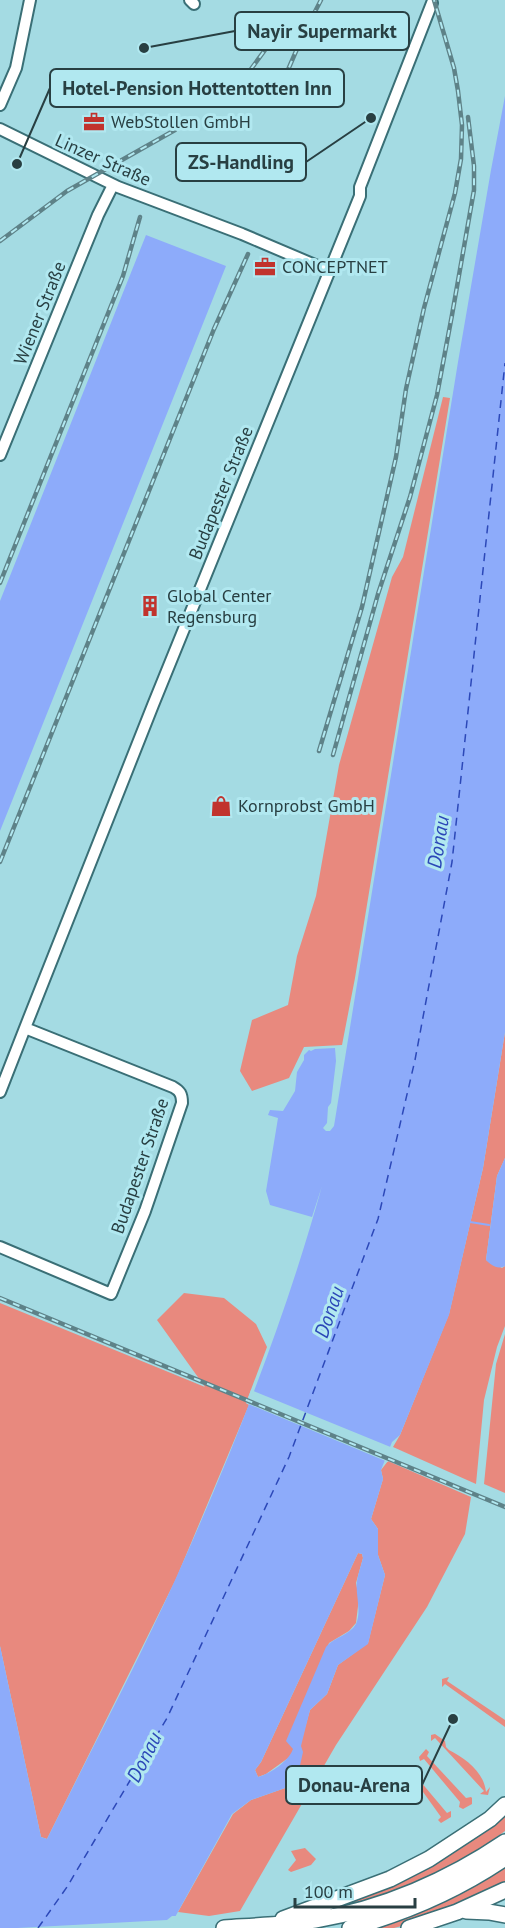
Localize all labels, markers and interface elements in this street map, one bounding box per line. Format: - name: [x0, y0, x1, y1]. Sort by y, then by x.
- callout: Nayir Supermarkt: [235, 12, 409, 50]
- text: Nayir Supermarkt: [247, 18, 397, 44]
- callout: Hotel-Pension Hottentotten Inn: [50, 69, 344, 107]
- text: Hotel-Pension Hottentotten Inn: [62, 75, 332, 101]
- office icon: WebStollen GmbH: [82, 110, 106, 134]
- place label: WebStollen GmbH: [111, 110, 251, 133]
- street label: Linzer Straße: [52, 128, 155, 191]
- callout: ZS-Handling: [176, 143, 306, 181]
- text: ZS-Handling: [188, 149, 294, 175]
- office icon: CONCEPTNET: [253, 255, 277, 279]
- place label: CONCEPTNET: [282, 255, 388, 278]
- street label: Wiener Straße: [8, 258, 71, 368]
- street label: Budapester Straße: [183, 423, 258, 563]
- place label: Global Center Regensburg: [167, 584, 271, 628]
- building icon: Global Center Regensburg: [138, 594, 162, 618]
- shop icon: Kornprobst GmbH: [209, 794, 233, 818]
- place label: Kornprobst GmbH: [238, 794, 375, 817]
- water label: Donau: [421, 814, 455, 870]
- street label: Budapester Straße: [106, 1095, 173, 1237]
- water label: Donau: [308, 1283, 350, 1341]
- water label: Donau: [120, 1728, 168, 1786]
- callout: Donau-Arena: [286, 1766, 422, 1804]
- text: Donau-Arena: [298, 1772, 410, 1798]
- scale bar: [295, 1871, 415, 1909]
- text: 100 m: [304, 1880, 353, 1903]

